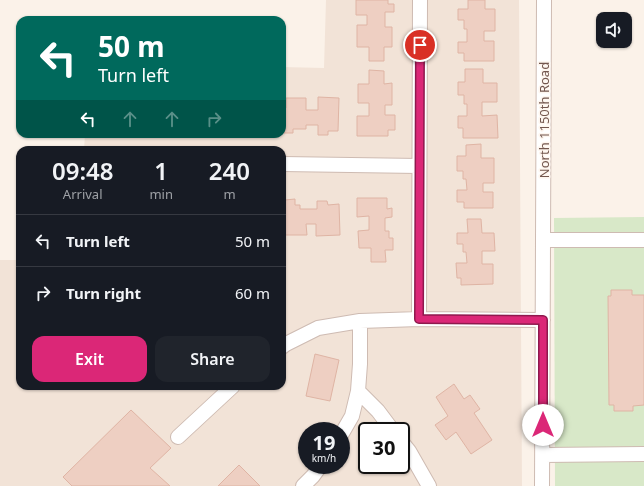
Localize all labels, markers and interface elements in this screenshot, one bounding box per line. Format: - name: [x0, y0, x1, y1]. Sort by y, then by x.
- map controls: [596, 12, 632, 48]
- button: sound: [596, 12, 632, 48]
- text: 50 m: [98, 27, 165, 65]
- pin: [403, 28, 437, 62]
- icon: left: [32, 32, 84, 84]
- icon: arrive: [409, 34, 431, 56]
- street label: North 1150th Road: [535, 62, 553, 178]
- text: Turn left: [98, 63, 169, 87]
- icon: left: [77, 108, 99, 130]
- icon: ahead: [119, 108, 141, 130]
- icon: ahead: [161, 108, 183, 130]
- icon: right: [203, 108, 225, 130]
- text: 09:48: [52, 154, 113, 187]
- text: 1: [154, 154, 168, 187]
- text: 240: [209, 154, 250, 187]
- text: Arrival: [63, 185, 103, 203]
- text: min: [149, 185, 173, 203]
- text: m: [223, 185, 236, 203]
- icon: left: [32, 230, 54, 252]
- text: Turn left: [66, 231, 130, 251]
- text: 50 m: [235, 231, 270, 251]
- icon: right: [32, 282, 54, 304]
- text: Turn right: [66, 283, 141, 303]
- text: 60 m: [235, 283, 270, 303]
- button: Exit: [32, 336, 147, 382]
- button: Share: [155, 336, 270, 382]
- position arrow: [522, 404, 564, 446]
- speed limit sign: 30: [358, 422, 410, 474]
- text: 19: [313, 429, 335, 456]
- text: km/h: [312, 451, 336, 465]

